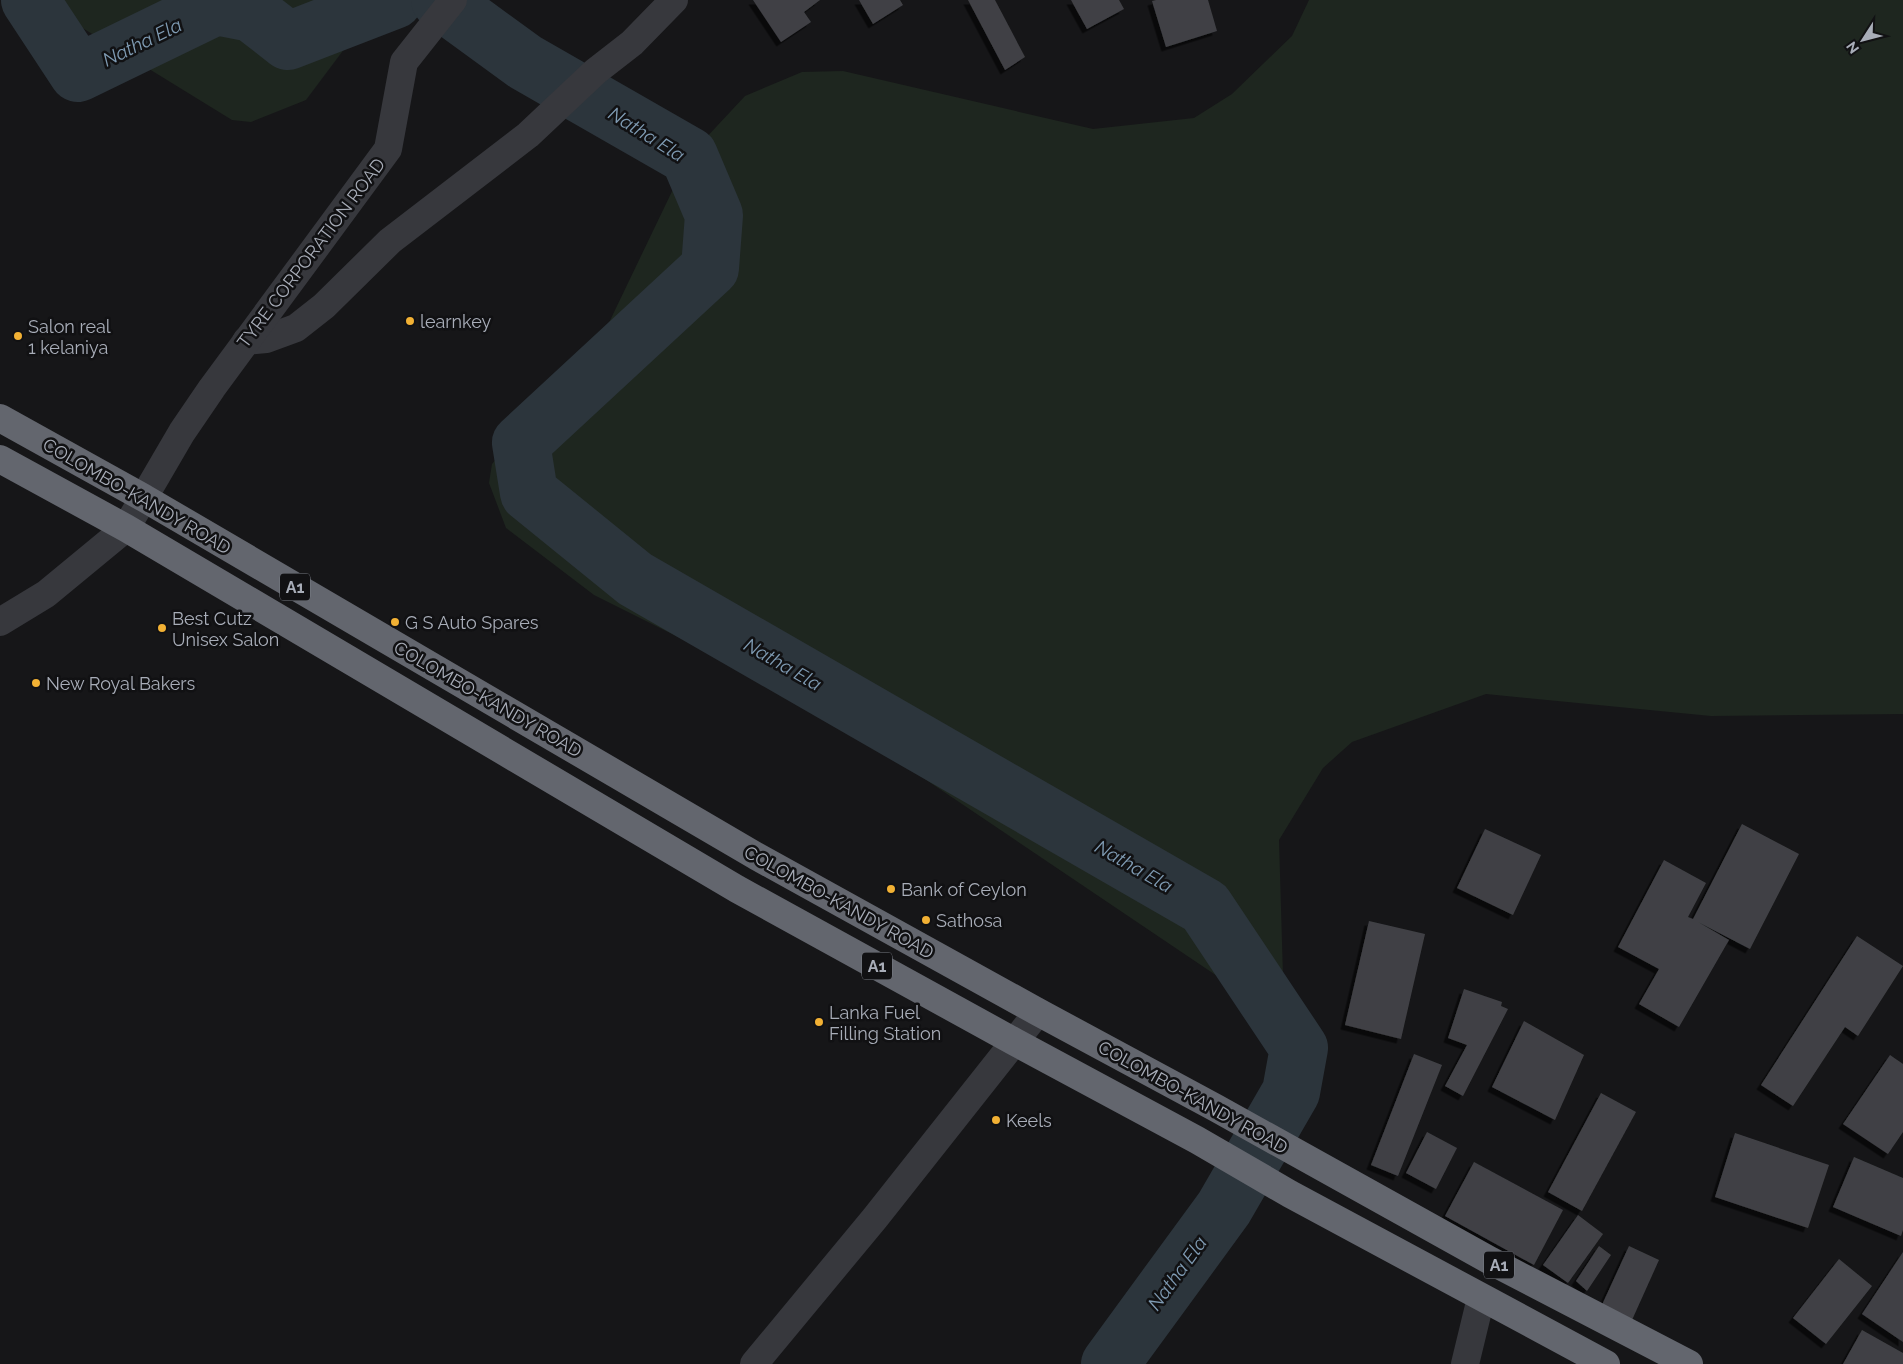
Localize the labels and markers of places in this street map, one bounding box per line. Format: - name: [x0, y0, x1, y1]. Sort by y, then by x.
- place label: learnkey: [420, 311, 491, 332]
- marker: learnkey: [404, 315, 416, 327]
- place label: Salon real 1 kelaniya: [28, 316, 111, 358]
- marker: Salon real 1 kelaniya: [12, 330, 24, 342]
- place label: Best Cutz Unisex Salon: [172, 608, 279, 650]
- place label: G S Auto Spares: [405, 612, 539, 633]
- marker: G S Auto Spares: [389, 616, 401, 628]
- marker: Best Cutz Unisex Salon: [156, 622, 168, 634]
- place label: New Royal Bakers: [46, 673, 196, 694]
- marker: New Royal Bakers: [30, 677, 42, 689]
- place label: Bank of Ceylon: [901, 879, 1027, 900]
- marker: Bank of Ceylon: [885, 883, 897, 895]
- place label: Sathosa: [936, 910, 1002, 931]
- marker: Sathosa: [920, 914, 932, 926]
- place label: Lanka Fuel Filling Station: [829, 1002, 941, 1044]
- marker: Lanka Fuel Filling Station: [813, 1016, 825, 1028]
- place label: Keels: [1006, 1110, 1052, 1131]
- marker: Keels: [990, 1114, 1002, 1126]

